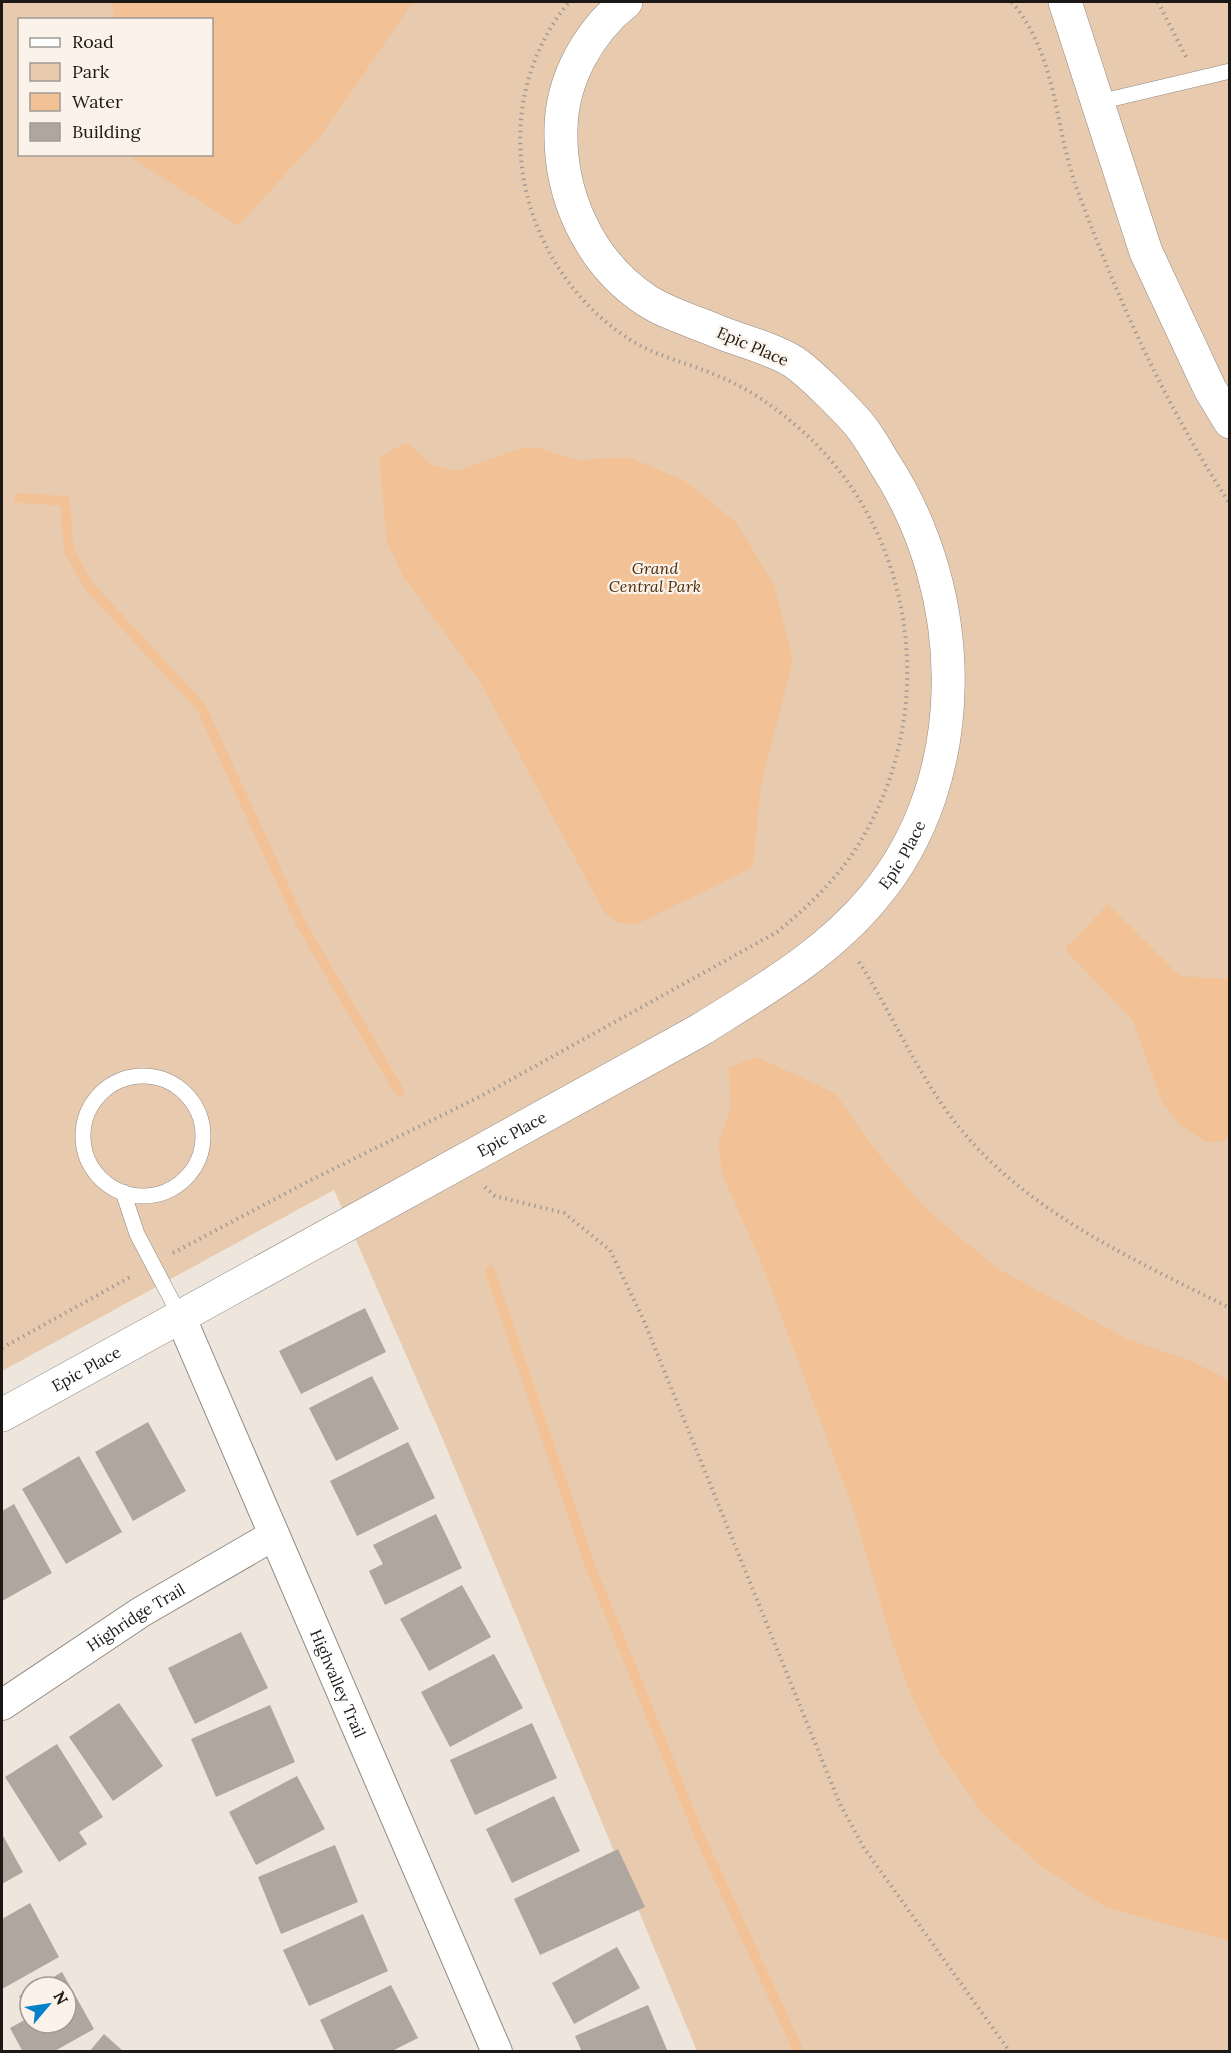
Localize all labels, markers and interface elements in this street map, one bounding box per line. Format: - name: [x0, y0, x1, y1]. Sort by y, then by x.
- legend: [18, 18, 213, 156]
- text: Road: [72, 30, 114, 53]
- text: Park: [72, 60, 110, 83]
- text: Water: [72, 90, 123, 113]
- text: Building: [72, 120, 142, 143]
- street label: Epic Place: [714, 322, 792, 370]
- park label: Grand Central Park: [609, 558, 701, 596]
- street label: Epic Place: [874, 817, 929, 893]
- street label: Epic Place: [474, 1107, 550, 1161]
- street label: Epic Place: [48, 1341, 124, 1396]
- street label: Highridge Trail: [83, 1579, 188, 1656]
- street label: Highvalley Trail: [306, 1626, 370, 1740]
- north arrow: [18, 1975, 78, 2035]
- text: N: [49, 1987, 73, 2008]

